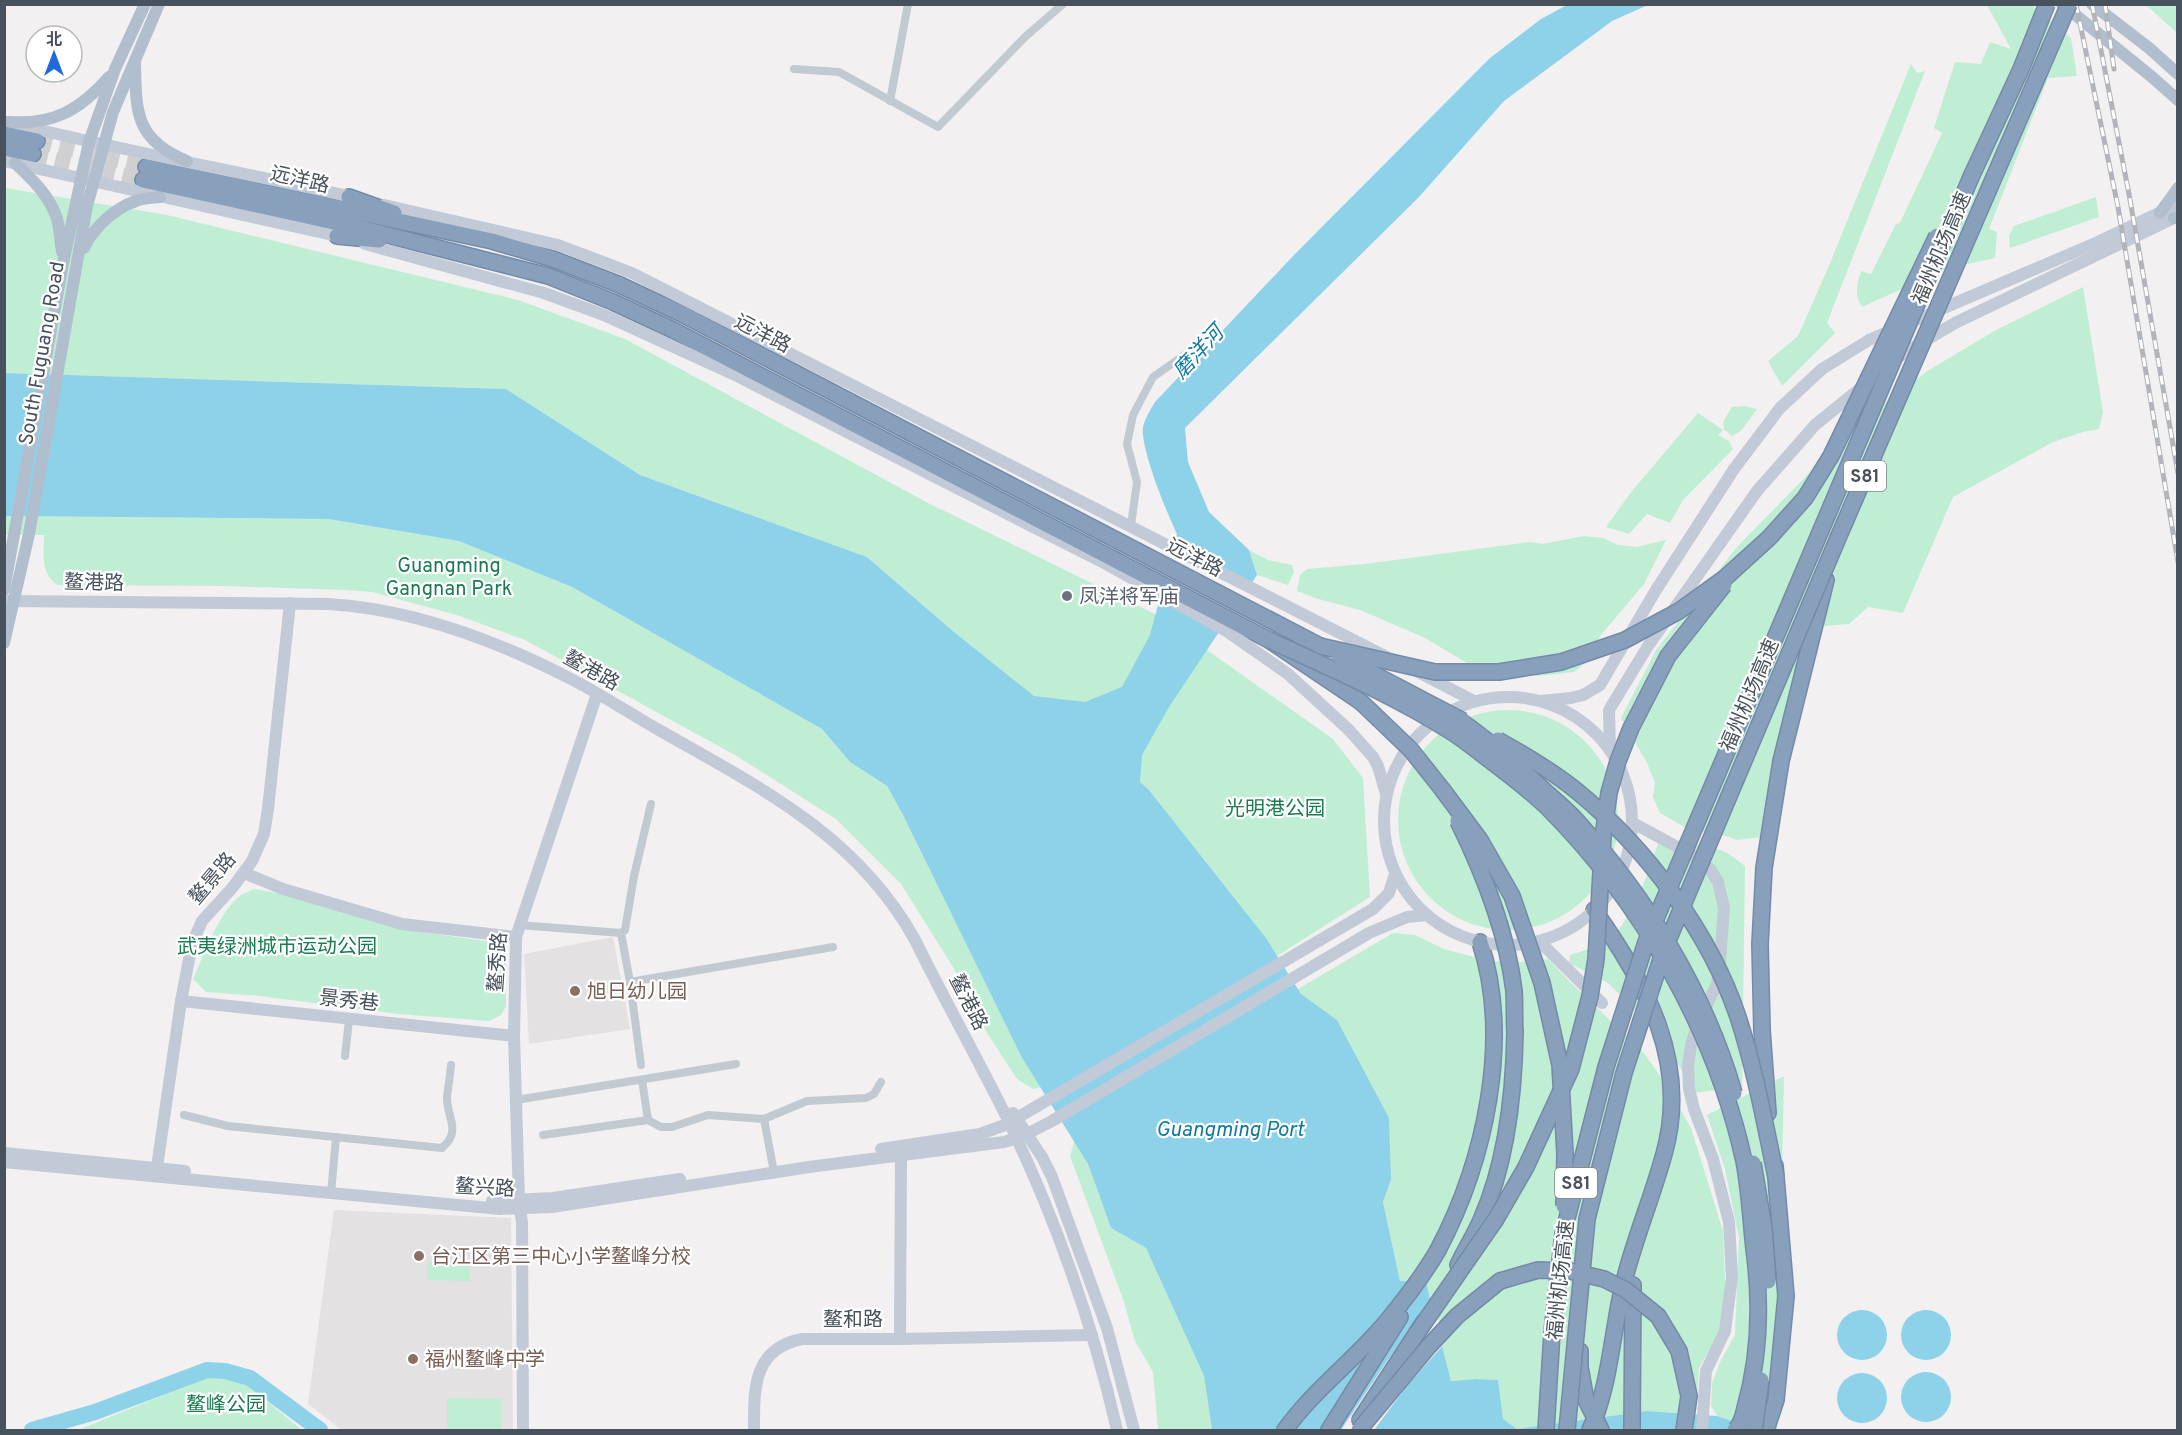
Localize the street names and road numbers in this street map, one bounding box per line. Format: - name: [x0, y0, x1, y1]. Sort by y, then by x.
- street label: 远洋路: [267, 162, 332, 200]
- street label: 福州机场高速: [1907, 188, 1978, 309]
- street label: South Fuguang Road: [14, 259, 72, 447]
- street label: 远洋路: [729, 310, 795, 360]
- road number: S81: [1844, 461, 1886, 491]
- street label: 远洋路: [1161, 534, 1227, 584]
- street label: 鳌港路: [64, 570, 124, 598]
- street label: 福州机场高速: [1715, 635, 1786, 756]
- street label: 鳌港路: [558, 646, 624, 698]
- street label: 鳌景路: [184, 848, 243, 911]
- street label: 鳌秀路: [484, 931, 514, 993]
- street label: 鳌港路: [942, 970, 992, 1036]
- street label: 景秀巷: [318, 986, 380, 1018]
- road number: S81: [1555, 1168, 1597, 1198]
- street label: 鳌兴路: [454, 1174, 516, 1204]
- street label: 福州机场高速: [1543, 1219, 1581, 1341]
- street label: 鳌和路: [823, 1308, 883, 1334]

